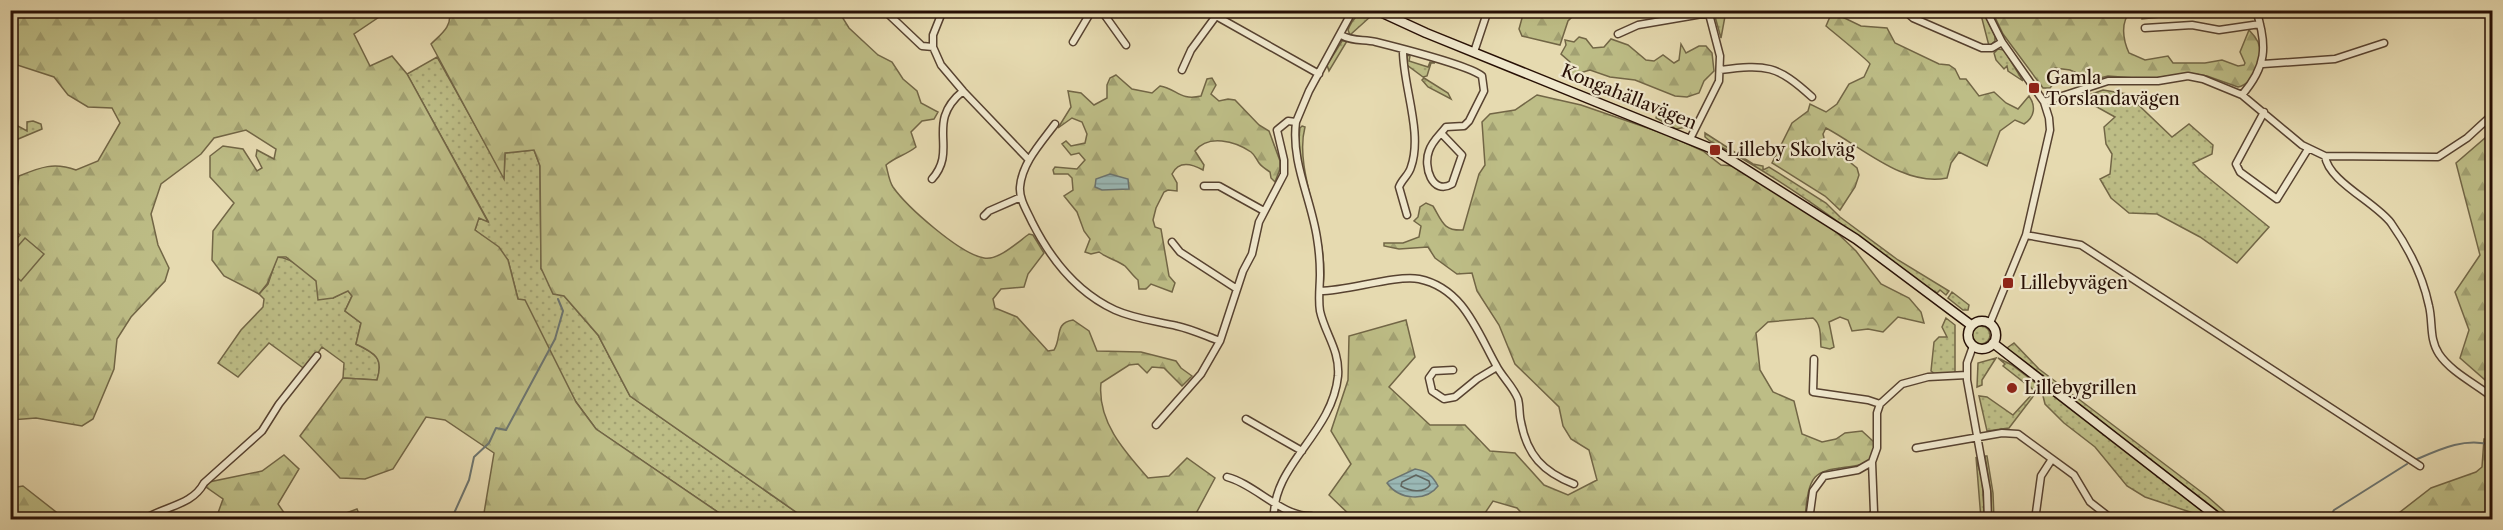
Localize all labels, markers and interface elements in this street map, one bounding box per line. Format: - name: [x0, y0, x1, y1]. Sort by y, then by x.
- street label: Kongahällavägen: [1558, 60, 1700, 134]
- place label: Gamla Torslandavägen: [2046, 67, 2180, 110]
- marker: Gamla Torslandavägen: [2027, 81, 2041, 95]
- place label: Lilleby Skolväg: [1727, 139, 1855, 161]
- marker: Lilleby Skolväg: [1708, 143, 1722, 157]
- place label: Lillebyvägen: [2020, 272, 2128, 294]
- marker: Lillebyvägen: [2001, 276, 2015, 290]
- place label: Lillebygrillen: [2024, 377, 2137, 399]
- marker: Lillebygrillen: [2005, 381, 2019, 395]

